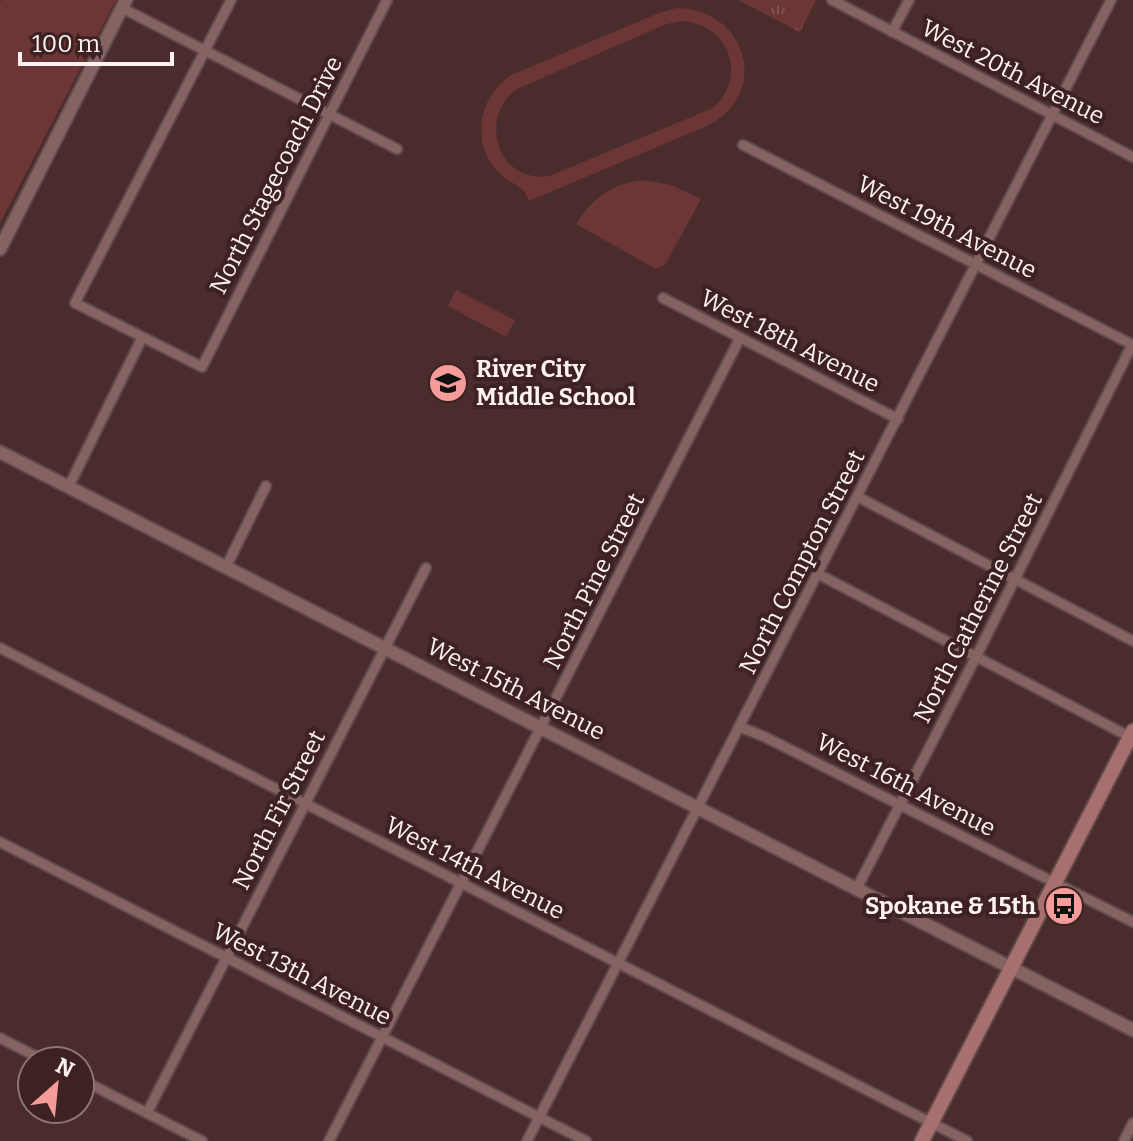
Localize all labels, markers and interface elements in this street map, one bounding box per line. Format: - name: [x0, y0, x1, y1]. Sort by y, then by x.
- street label: West 20th Avenue: [917, 14, 1109, 130]
- scale bar: [20, 16, 172, 66]
- text: 100 m: [32, 30, 100, 58]
- street label: North Stagecoach Drive: [204, 52, 348, 298]
- street label: West 19th Avenue: [853, 170, 1041, 284]
- street label: West 18th Avenue: [696, 284, 884, 398]
- place label: River City Middle School: [476, 355, 636, 411]
- school or university icon: River City Middle School: [427, 362, 469, 404]
- street label: North Compton Street: [733, 445, 871, 678]
- street label: North Pine Street: [538, 488, 650, 673]
- street label: North Catherine Street: [908, 488, 1048, 728]
- street label: West 15th Avenue: [422, 632, 610, 746]
- street label: North Fir Street: [227, 726, 331, 894]
- street label: West 16th Avenue: [812, 728, 1000, 842]
- street label: West 14th Avenue: [381, 811, 569, 925]
- bus stop icon: Spokane & 15th: [1043, 885, 1085, 927]
- place label: Spokane & 15th: [865, 892, 1036, 920]
- street label: West 13th Avenue: [208, 917, 396, 1031]
- north arrow: [16, 1045, 96, 1125]
- text: N: [51, 1052, 79, 1084]

